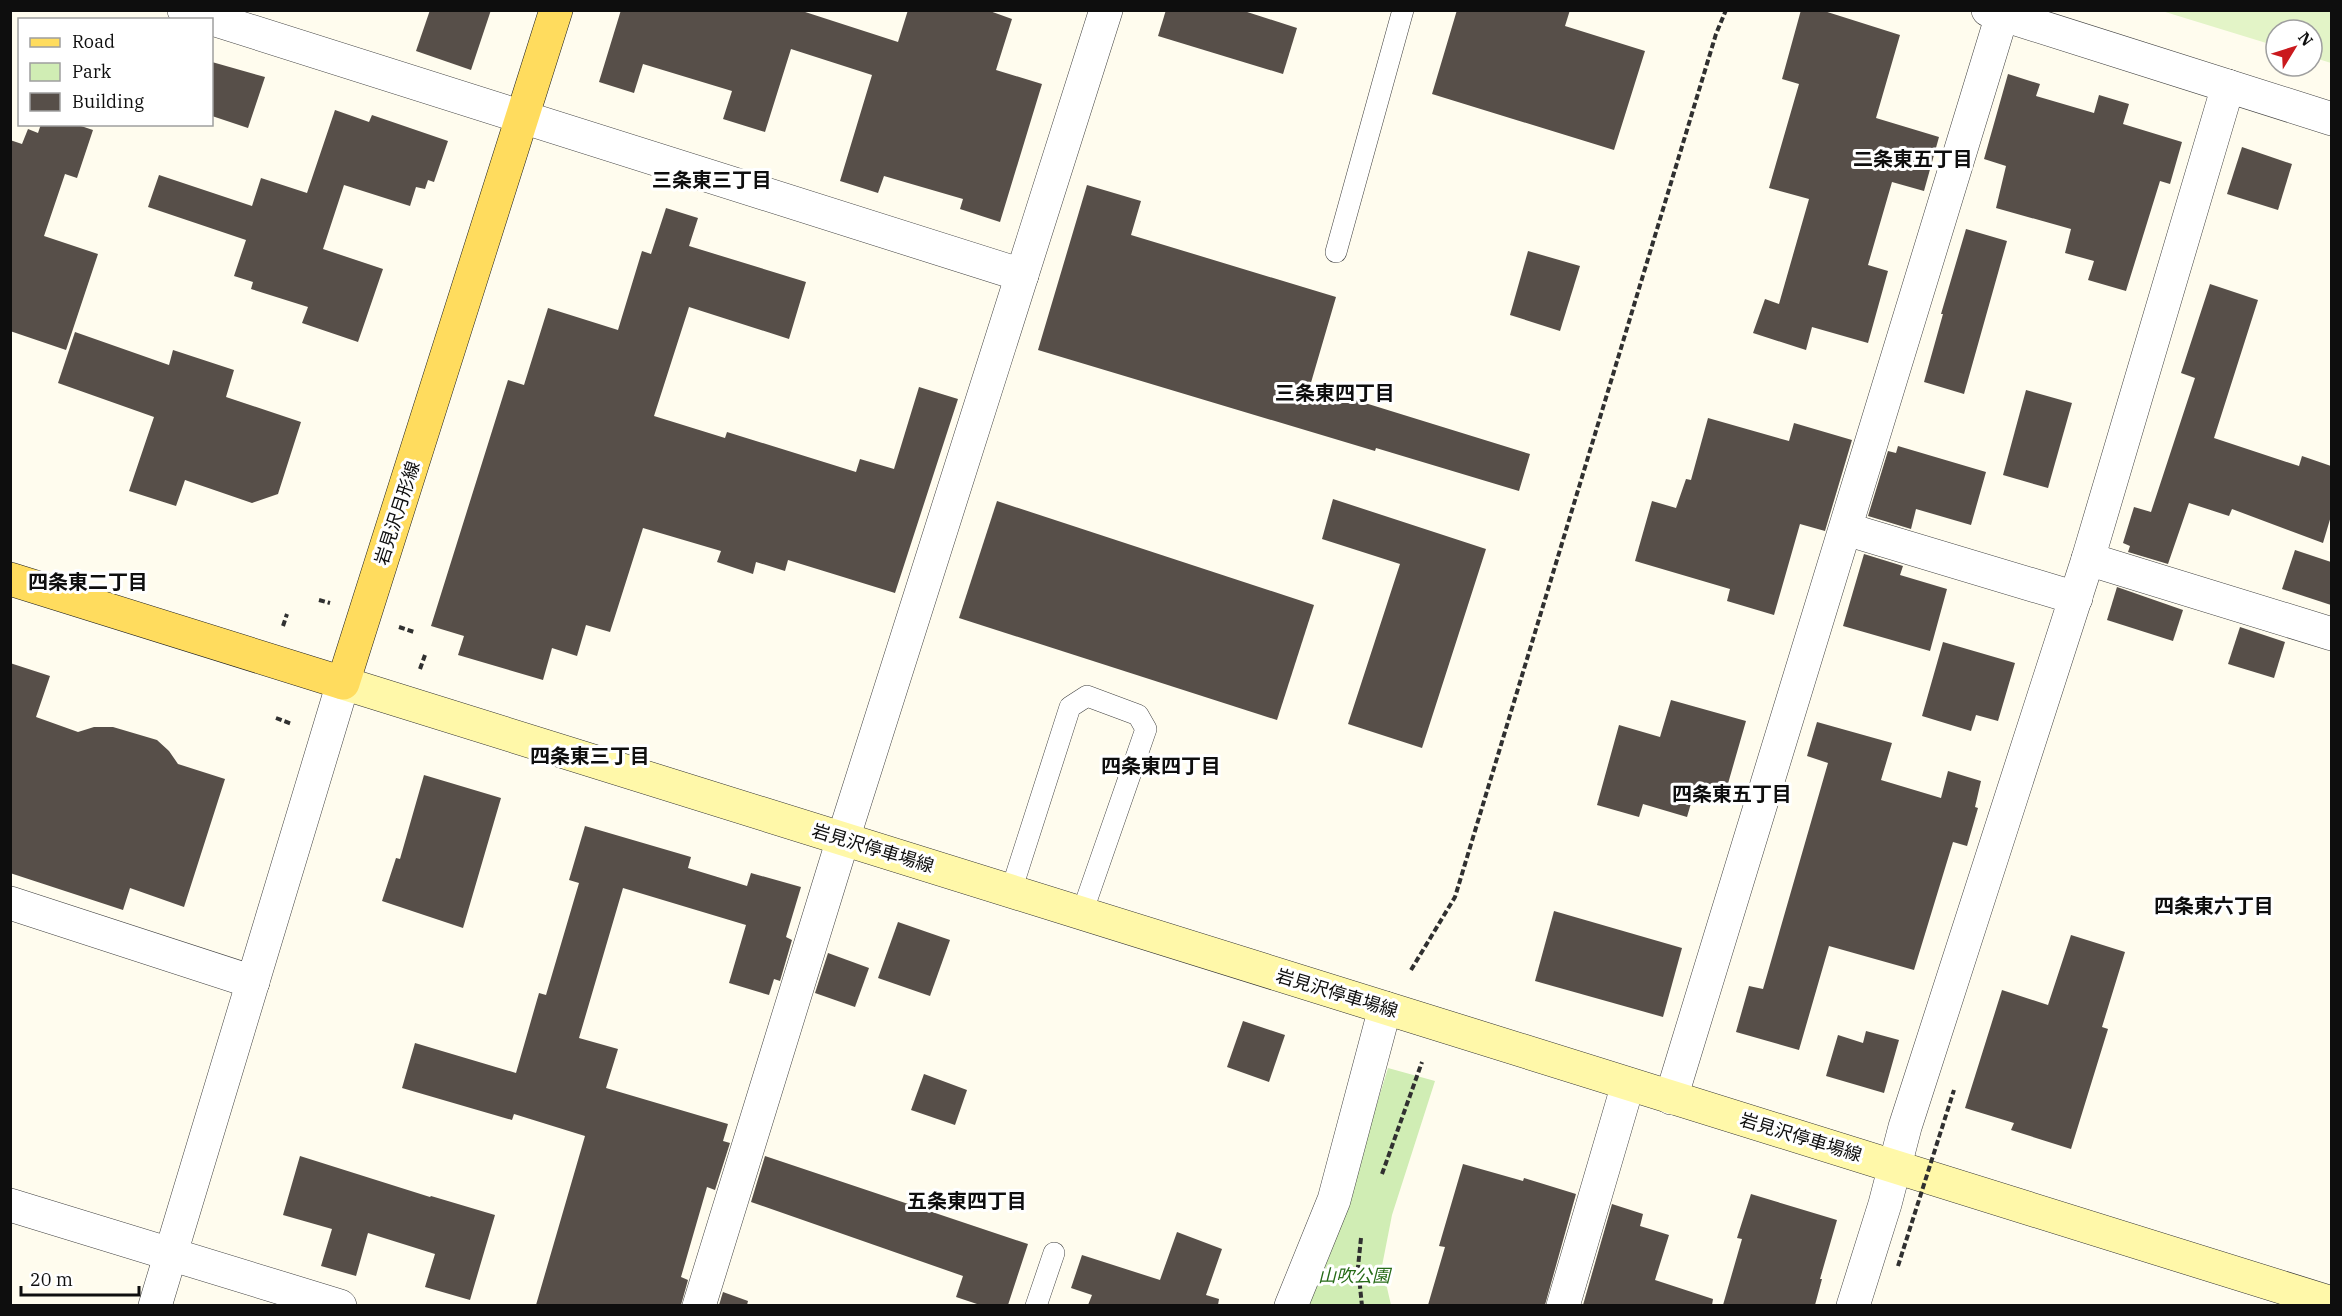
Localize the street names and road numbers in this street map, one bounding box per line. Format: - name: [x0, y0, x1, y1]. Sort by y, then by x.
- street label: 岩見沢月形線: [369, 458, 425, 568]
- street label: 岩見沢停車場線: [809, 819, 937, 877]
- street label: 岩見沢停車場線: [1273, 964, 1401, 1022]
- street label: 岩見沢停車場線: [1737, 1108, 1865, 1166]

